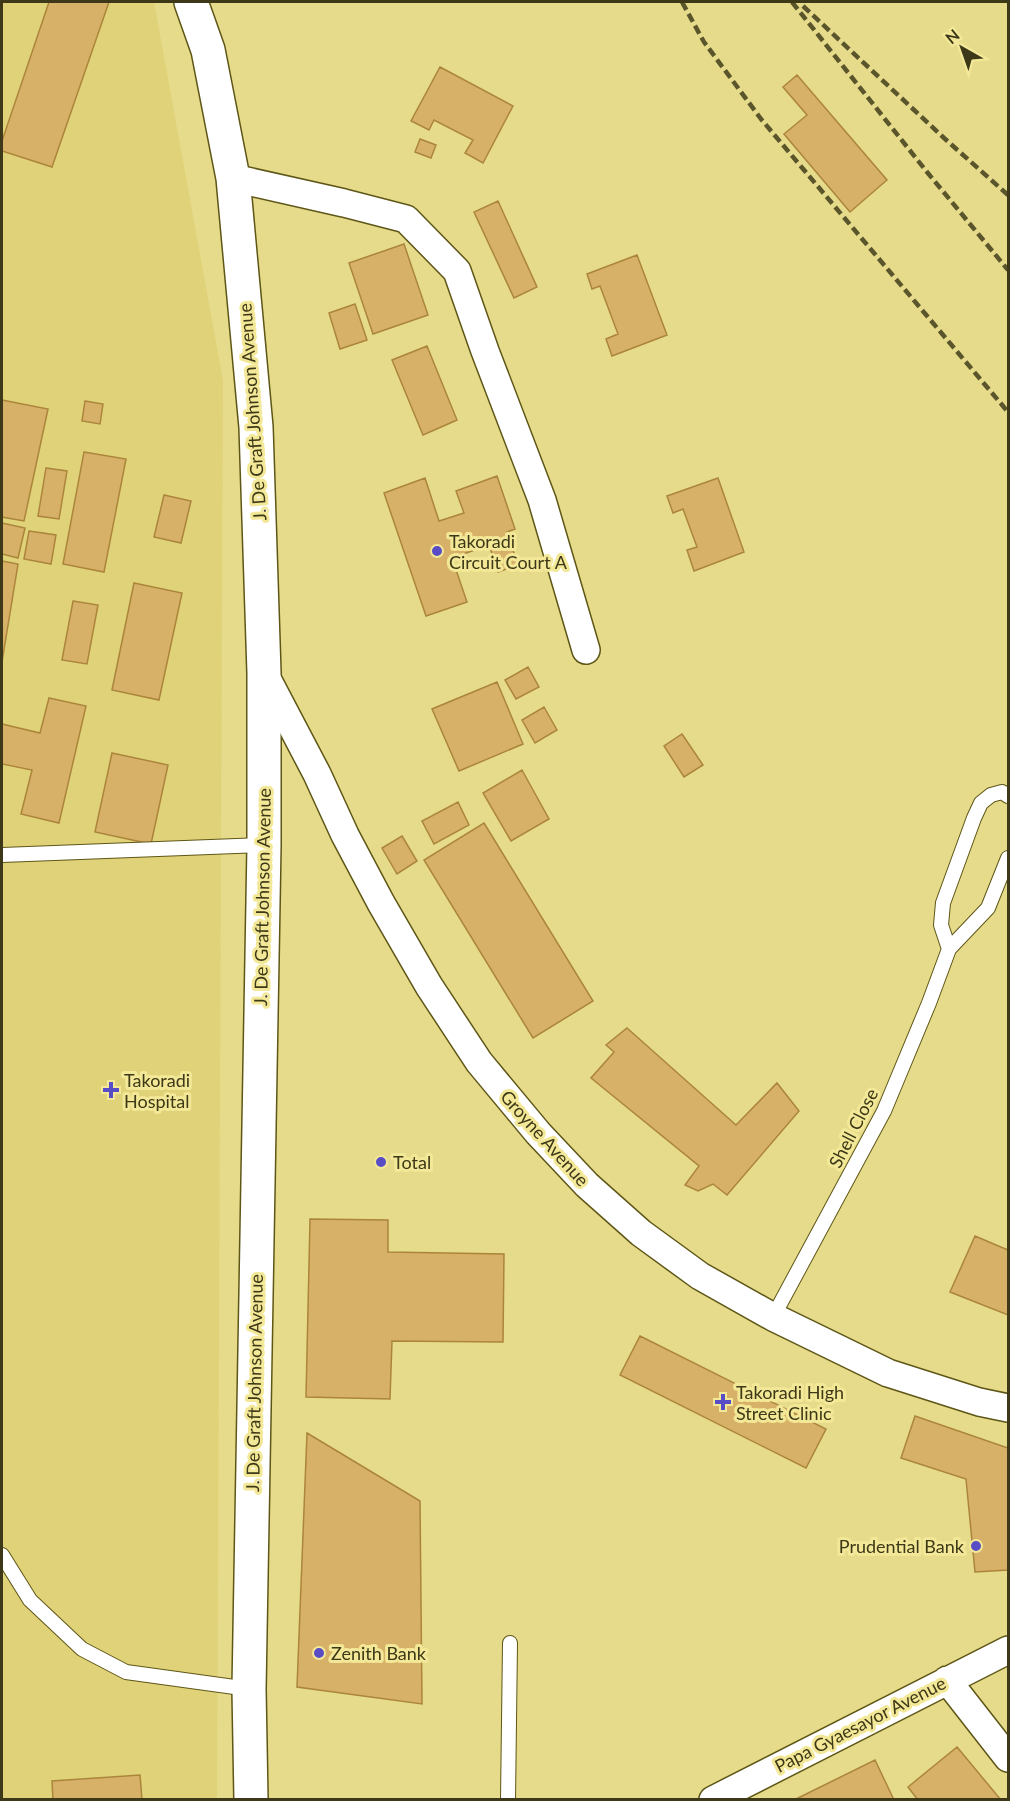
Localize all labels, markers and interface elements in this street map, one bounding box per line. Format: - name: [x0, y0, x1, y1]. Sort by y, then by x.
- north arrow: [932, 18, 992, 78]
- text: N: [941, 25, 963, 47]
- street label: J. De Graft Johnson Avenue: [233, 303, 271, 521]
- place label: Takoradi Circuit Court A: [449, 530, 568, 573]
- marker: Takoradi Circuit Court A: [430, 544, 444, 558]
- street label: J. De Graft Johnson Avenue: [249, 788, 275, 1006]
- place label: Takoradi Hospital: [124, 1069, 190, 1112]
- marker: Takoradi Hospital: [102, 1081, 120, 1099]
- street label: Groyne Avenue: [496, 1085, 594, 1191]
- street label: Shell Close: [824, 1085, 882, 1171]
- place label: Total: [393, 1151, 431, 1173]
- marker: Total: [374, 1155, 388, 1169]
- street label: J. De Graft Johnson Avenue: [241, 1274, 267, 1492]
- place label: Takoradi High Street Clinic: [736, 1381, 844, 1424]
- marker: Takoradi High Street Clinic: [714, 1393, 732, 1411]
- place label: Prudential Bank: [839, 1535, 965, 1557]
- marker: Prudential Bank: [969, 1539, 983, 1553]
- place label: Zenith Bank: [331, 1642, 427, 1664]
- marker: Zenith Bank: [312, 1646, 326, 1660]
- street label: Papa Gyaesayor Avenue: [771, 1671, 949, 1777]

